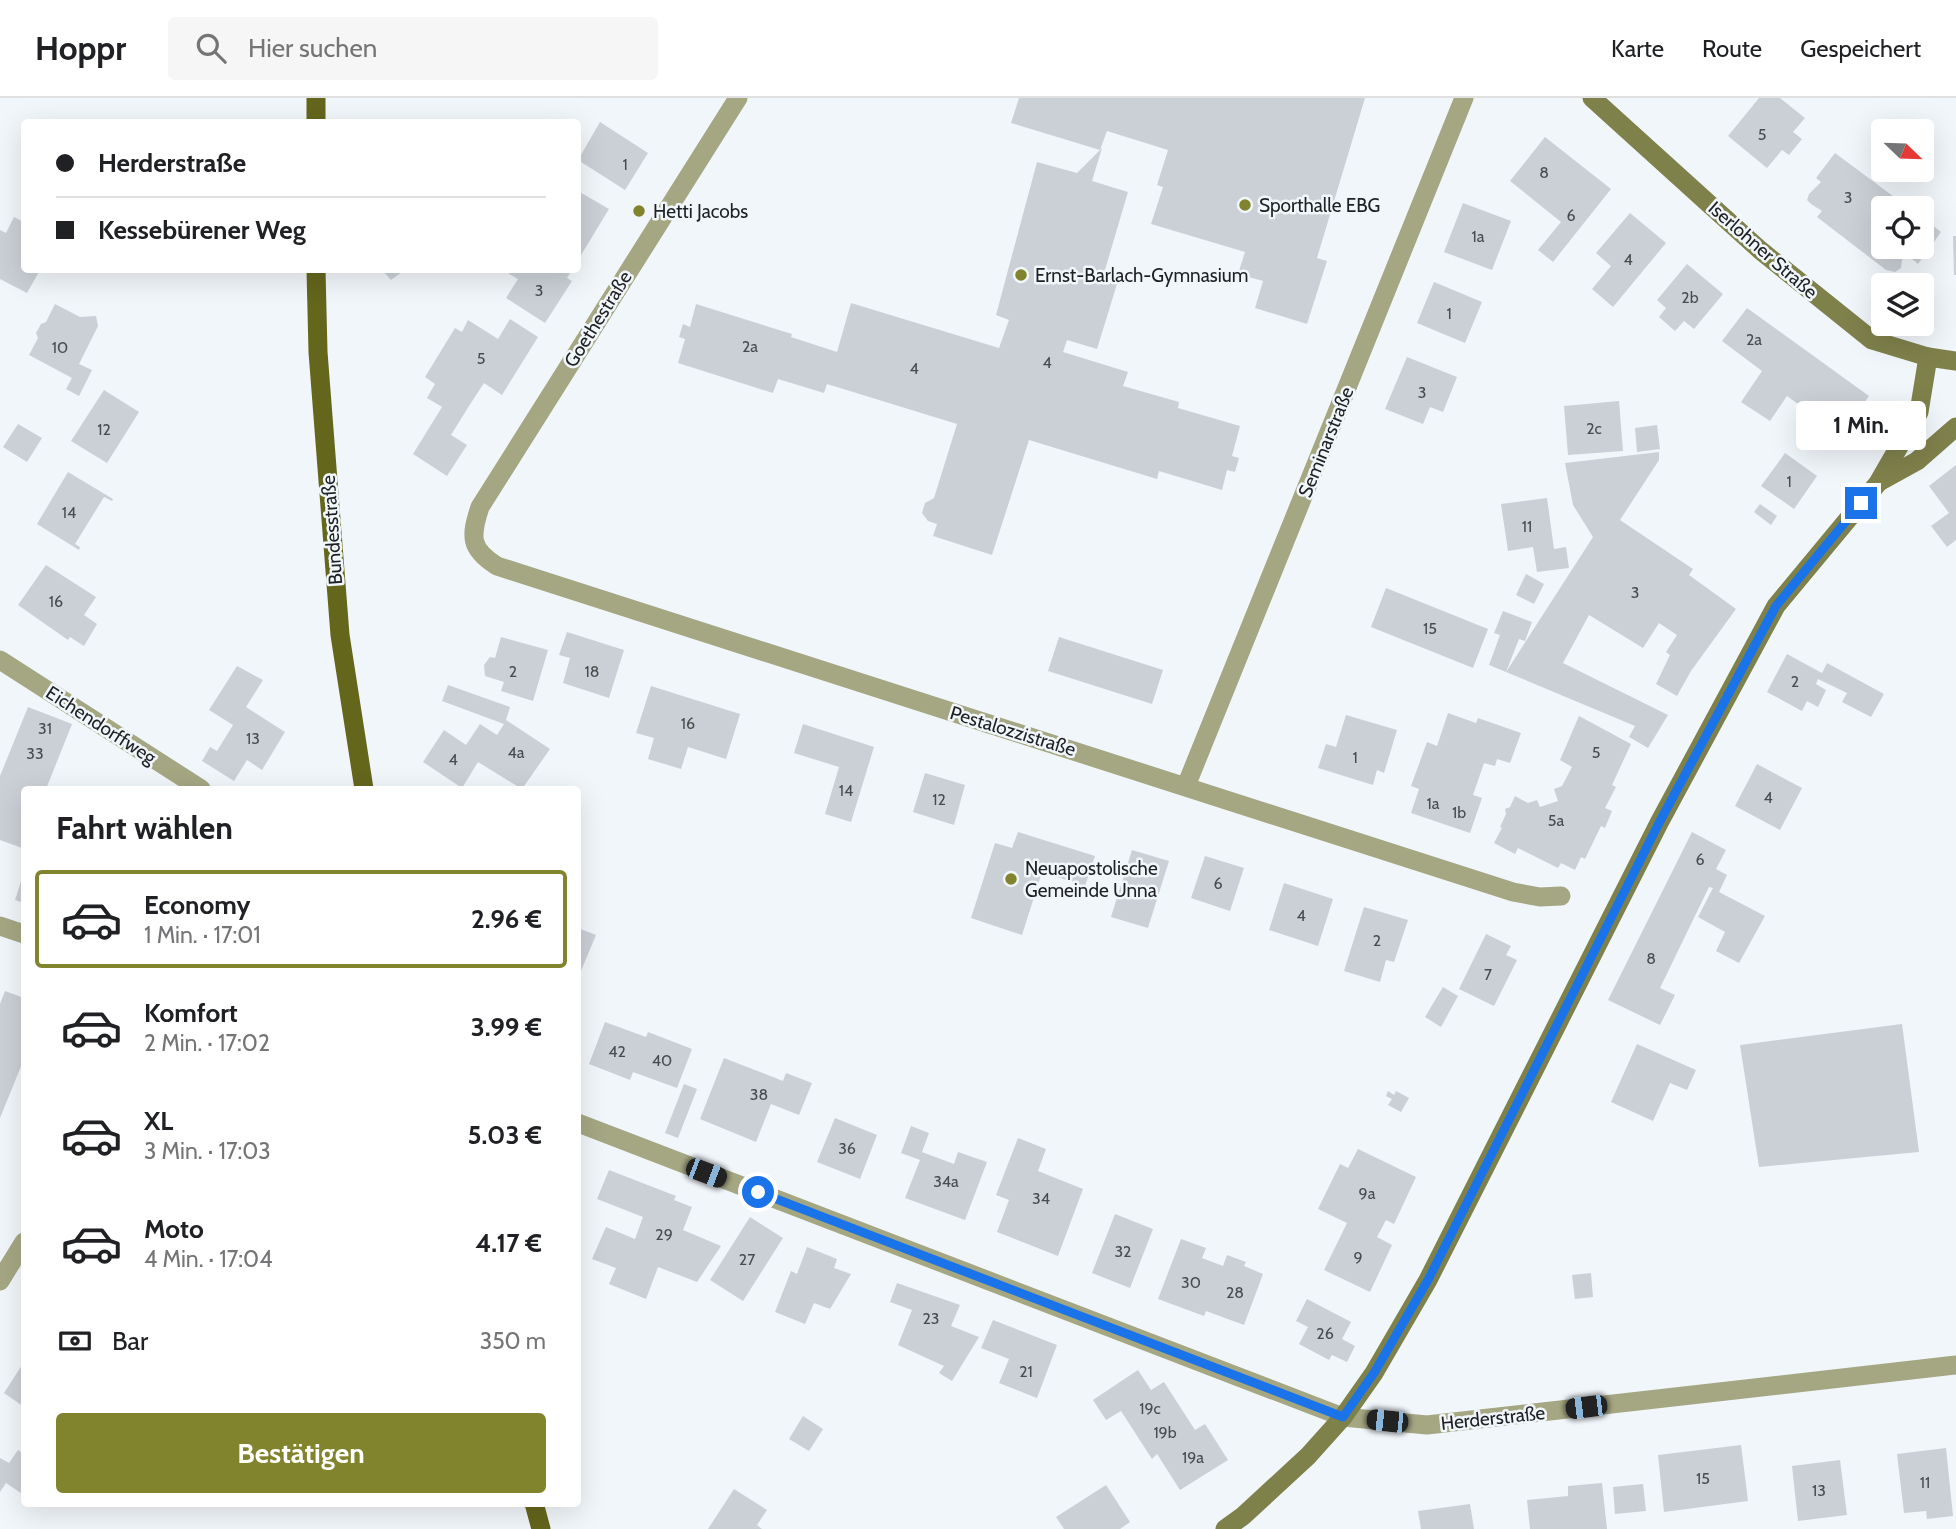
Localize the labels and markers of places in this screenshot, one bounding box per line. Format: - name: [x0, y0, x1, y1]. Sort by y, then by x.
- place label: Sporthalle EBG: [1259, 194, 1380, 217]
- marker: Sporthalle EBG: [1237, 197, 1253, 213]
- place label: Hetti Jacobs: [653, 200, 748, 223]
- marker: Hetti Jacobs: [631, 203, 647, 219]
- place label: Ernst-Barlach-Gymnasium: [1035, 264, 1248, 287]
- marker: Ernst-Barlach-Gymnasium: [1013, 267, 1029, 283]
- place label: Neuapostolische Gemeinde Unna: [1025, 857, 1158, 902]
- marker: Neuapostolische Gemeinde Unna: [1003, 871, 1019, 887]

